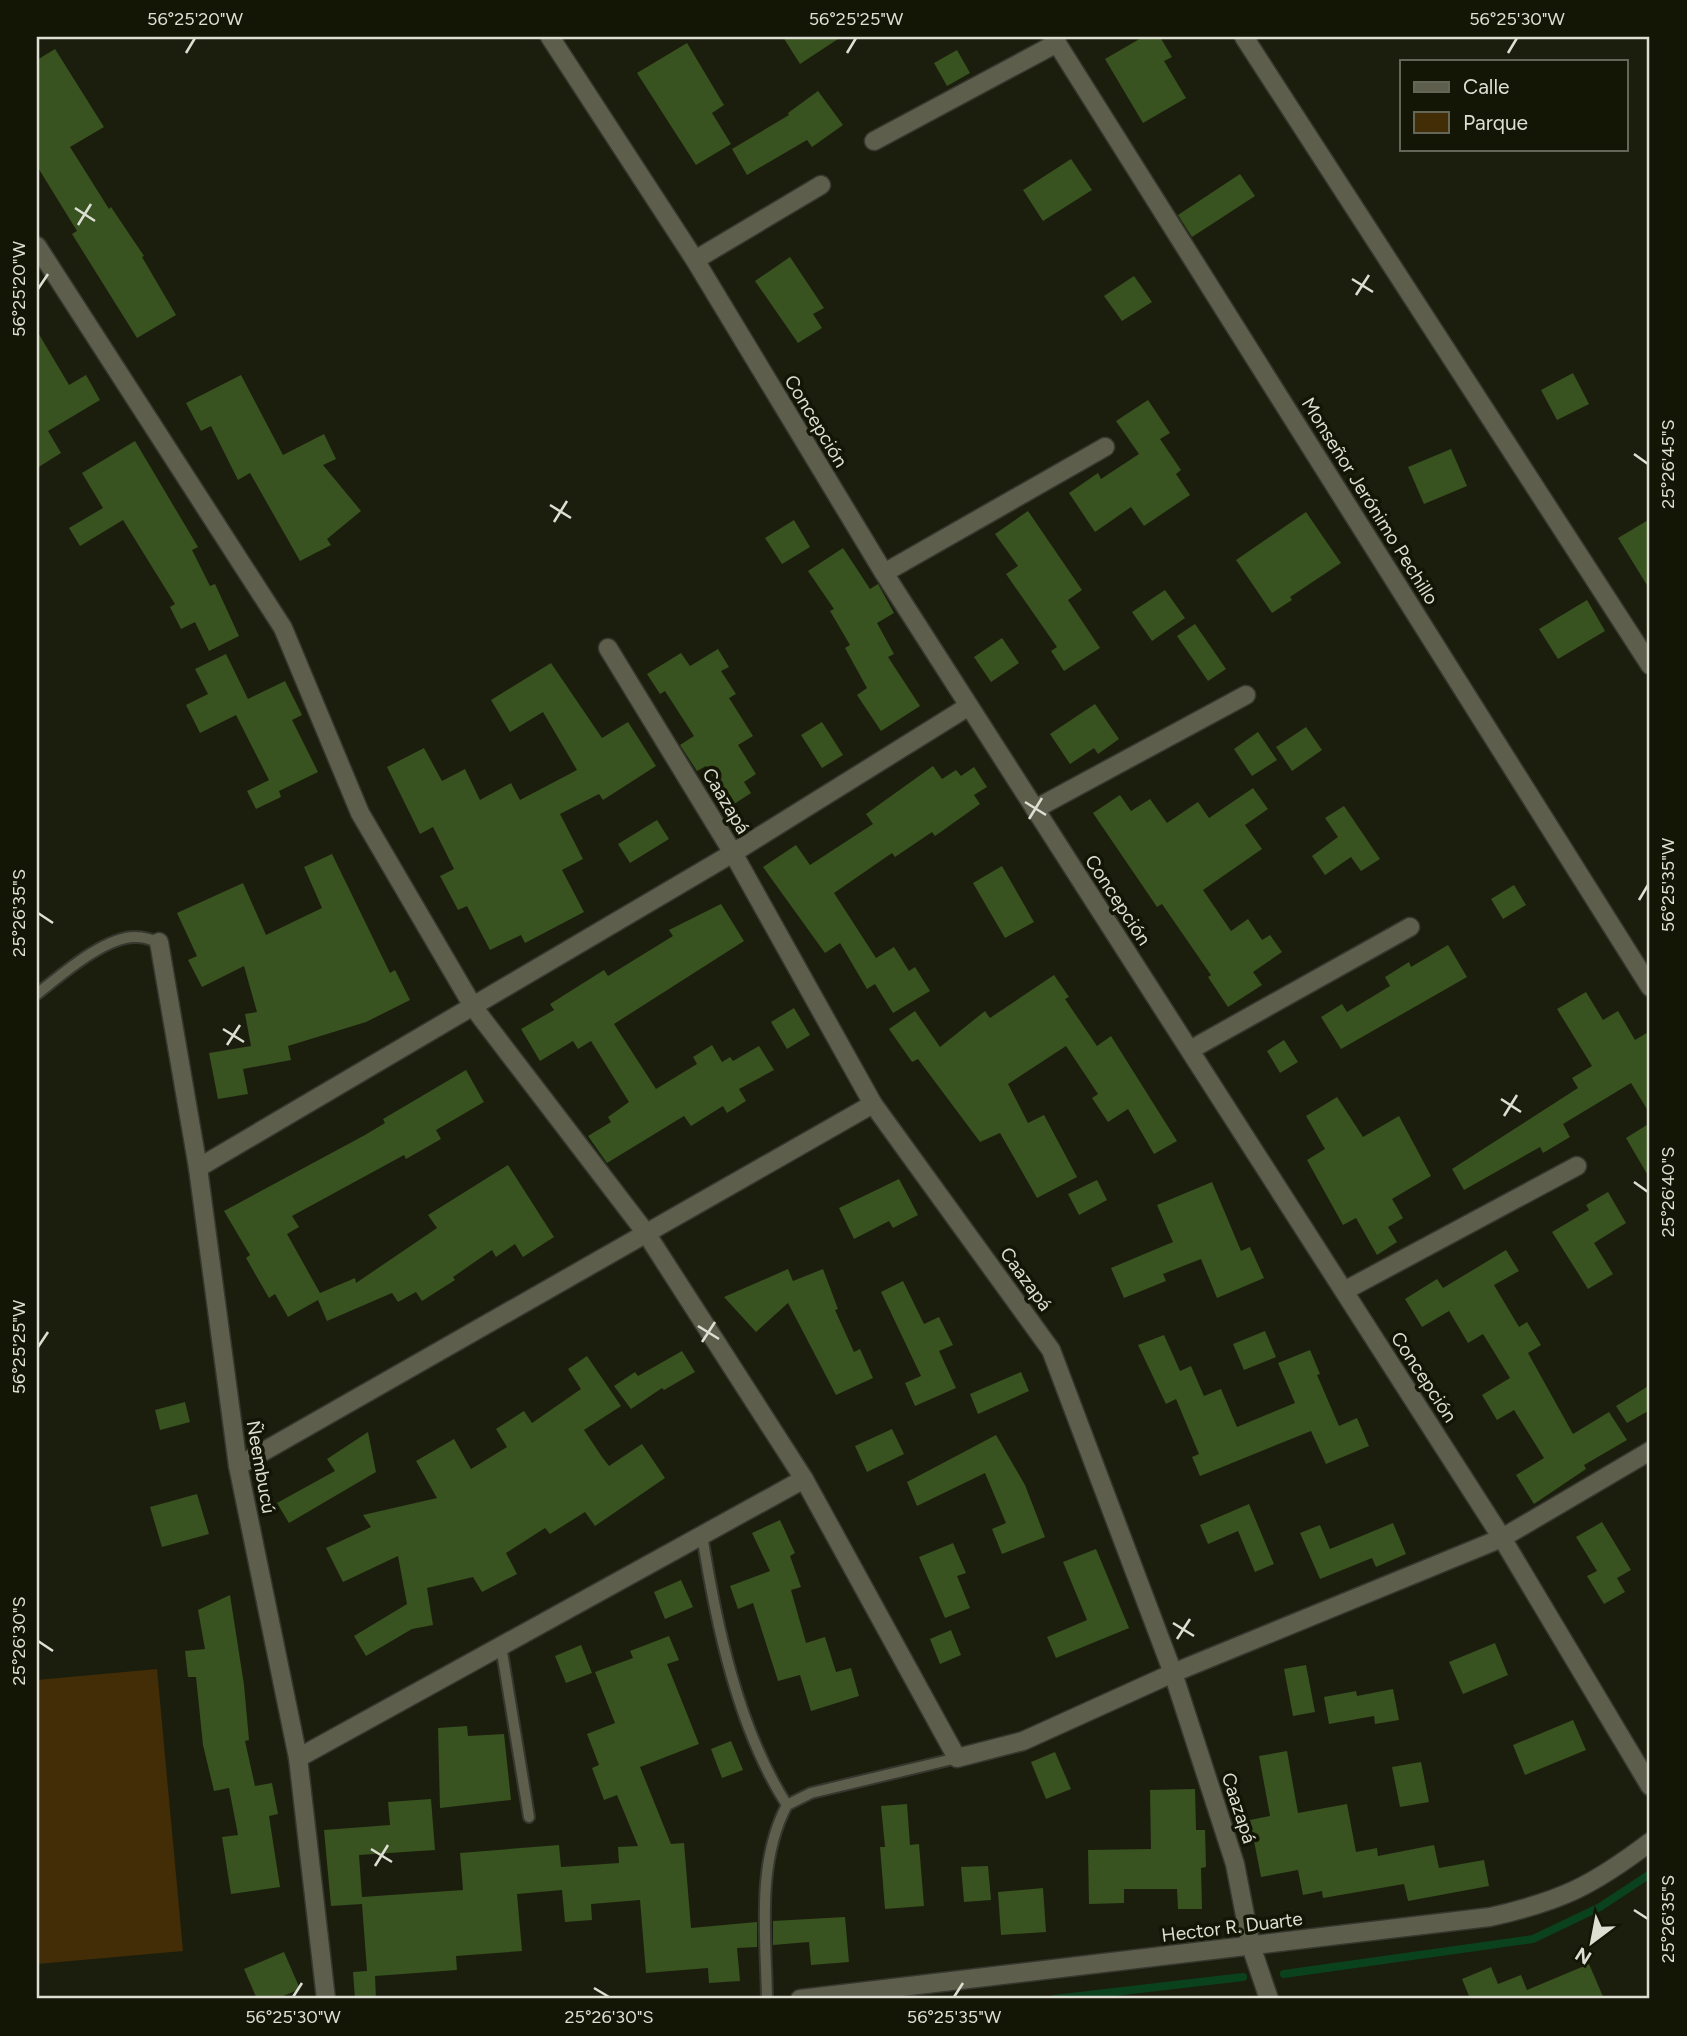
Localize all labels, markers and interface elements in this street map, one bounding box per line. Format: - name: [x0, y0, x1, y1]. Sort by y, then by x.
- text: 56°25'20"W: [147, 8, 244, 30]
- text: 56°25'25"W: [809, 8, 904, 30]
- text: 56°25'30"W: [1469, 8, 1566, 30]
- legend: [1400, 60, 1628, 150]
- text: Calle: [1463, 74, 1510, 99]
- text: Parque: [1463, 110, 1528, 135]
- text: 56°25'20"W: [8, 240, 30, 337]
- street label: Concepción: [779, 371, 853, 471]
- street label: Monseñor Jerónimo Pechillo: [1297, 393, 1443, 609]
- text: 25°26'45"S: [1657, 419, 1679, 509]
- street label: Caazapá: [697, 764, 755, 838]
- text: 56°25'35"W: [1657, 837, 1679, 932]
- street label: Concepción: [1080, 850, 1156, 950]
- text: 25°26'35"S: [8, 869, 30, 957]
- text: 25°26'40"S: [1657, 1147, 1679, 1237]
- street label: Caazapá: [995, 1243, 1057, 1315]
- text: 56°25'25"W: [8, 1299, 30, 1394]
- street label: Concepción: [1386, 1327, 1462, 1427]
- street label: Ñeembucú: [241, 1419, 281, 1515]
- text: 25°26'30"S: [8, 1596, 30, 1686]
- street label: Caazapá: [1217, 1770, 1261, 1846]
- text: 25°26'35"S: [1657, 1875, 1679, 1963]
- north arrow: [1558, 1906, 1628, 1976]
- street label: Hector R. Duarte: [1160, 1907, 1304, 1947]
- text: N: [1571, 1942, 1596, 1970]
- text: 56°25'30"W: [245, 2006, 342, 2028]
- text: 25°26'30"S: [564, 2006, 654, 2028]
- text: 56°25'35"W: [907, 2006, 1002, 2028]

